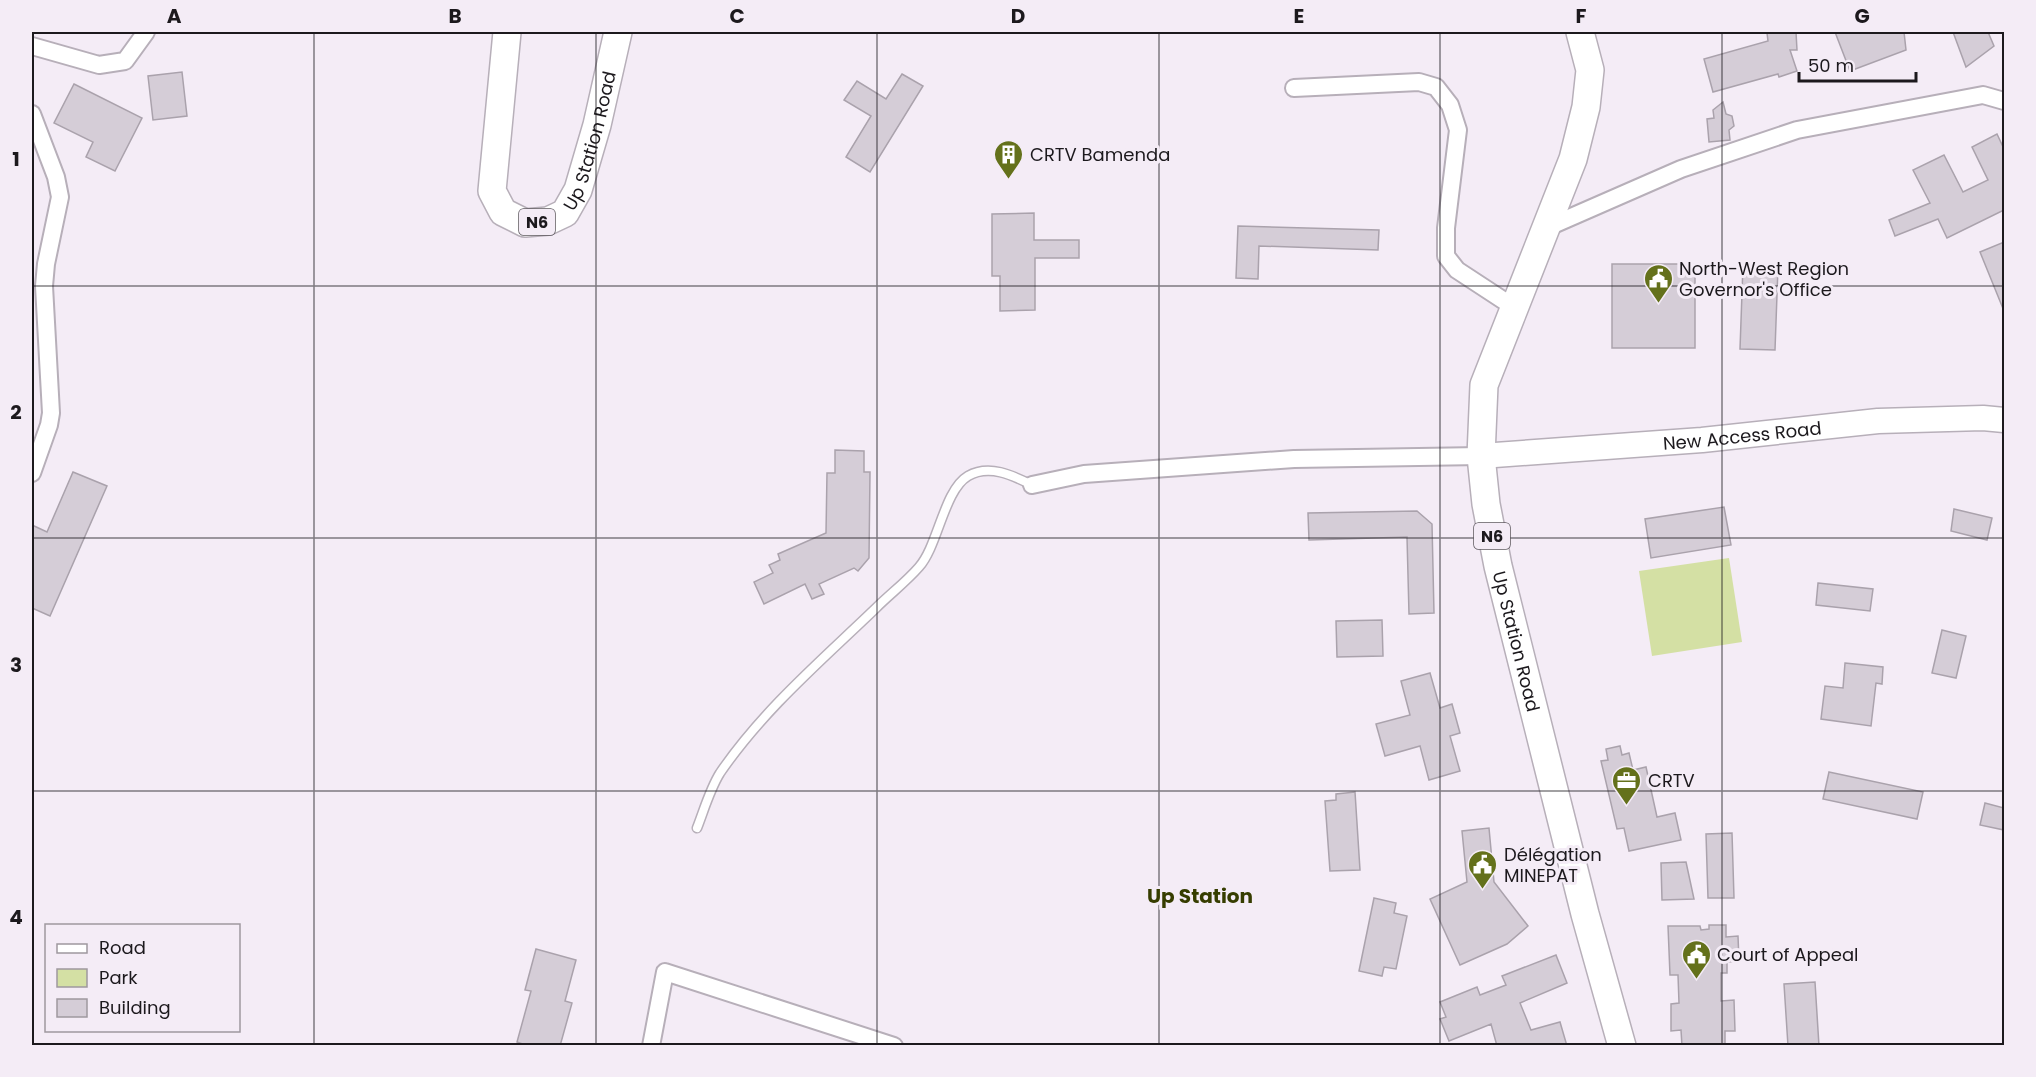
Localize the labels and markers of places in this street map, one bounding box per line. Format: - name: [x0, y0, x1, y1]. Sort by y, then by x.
- building icon: CRTV Bamenda: [993, 138, 1025, 180]
- place label: CRTV Bamenda: [1030, 142, 1170, 167]
- place label: North-West Region Governor's Office: [1679, 256, 1849, 302]
- public building icon: North-West Region Governor's Office: [1642, 262, 1674, 304]
- office icon: CRTV: [1611, 764, 1643, 806]
- place label: CRTV: [1648, 768, 1695, 793]
- place label: Délégation MINEPAT: [1504, 842, 1602, 888]
- public building icon: Délégation MINEPAT: [1467, 848, 1499, 890]
- public building icon: Court of Appeal: [1680, 938, 1712, 980]
- place label: Court of Appeal: [1717, 942, 1858, 967]

